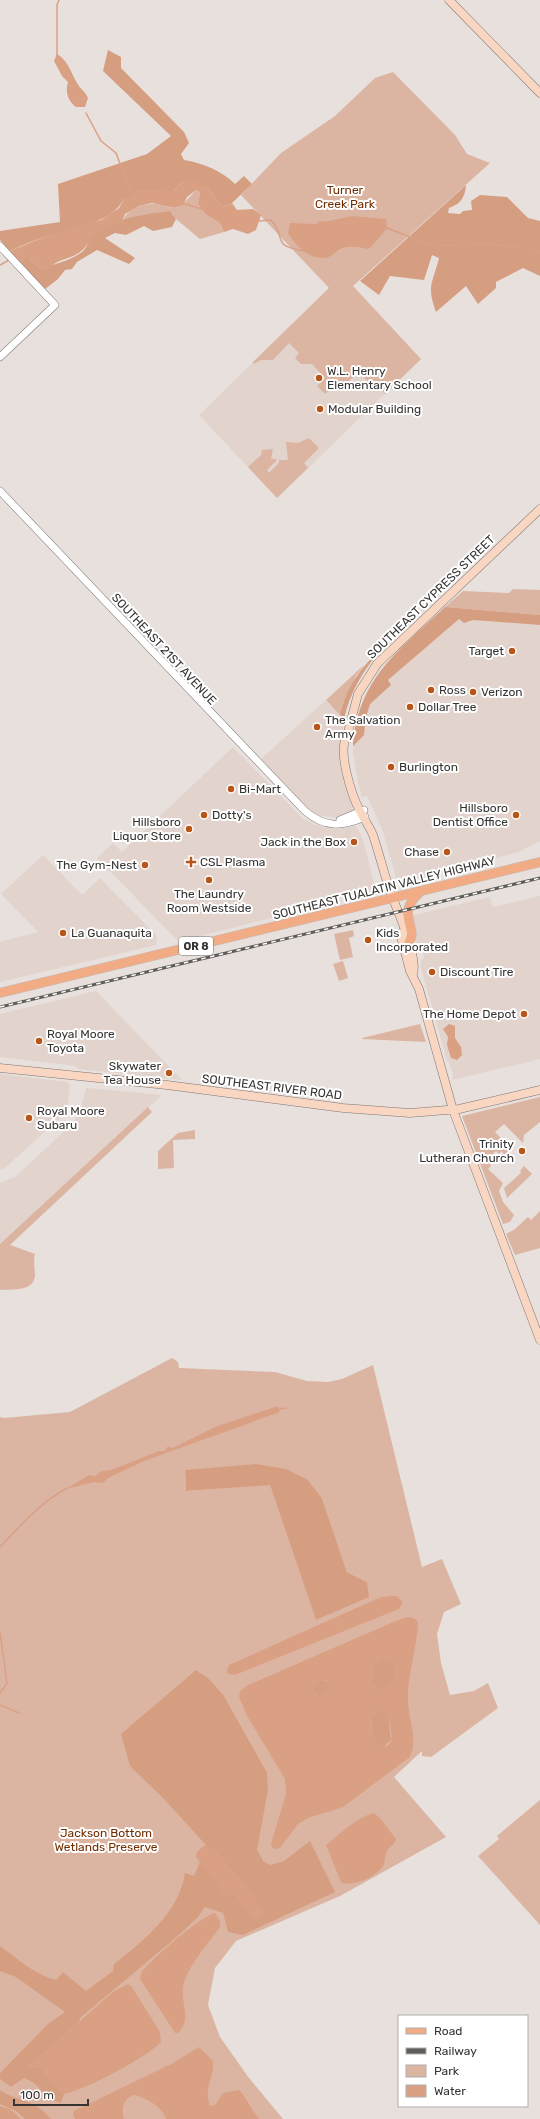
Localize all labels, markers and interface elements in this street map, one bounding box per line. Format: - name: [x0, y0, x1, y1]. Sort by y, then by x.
- park label: Turner Creek Park: [315, 183, 376, 211]
- place label: W.L. Henry Elementary School: [327, 364, 432, 392]
- marker: W.L. Henry Elementary School: [314, 373, 324, 383]
- place label: Modular Building: [328, 402, 421, 416]
- marker: Modular Building: [315, 404, 325, 414]
- street label: SOUTHEAST CYPRESS STREET: [364, 532, 498, 662]
- street label: SOUTHEAST 21ST AVENUE: [109, 590, 219, 708]
- place label: Target: [469, 644, 504, 658]
- marker: Target: [507, 646, 517, 656]
- place label: Ross: [439, 683, 466, 697]
- marker: Ross: [426, 685, 436, 695]
- place label: Verizon: [481, 685, 523, 699]
- marker: Verizon: [468, 687, 478, 697]
- place label: Dollar Tree: [418, 700, 477, 714]
- marker: Dollar Tree: [405, 702, 415, 712]
- place label: The Salvation Army: [325, 713, 400, 741]
- marker: The Salvation Army: [312, 722, 322, 732]
- place label: Burlington: [399, 760, 458, 774]
- marker: Burlington: [386, 762, 396, 772]
- place label: Bi-Mart: [239, 782, 281, 796]
- marker: Bi-Mart: [226, 784, 236, 794]
- place label: Hillsboro Dentist Office: [433, 801, 508, 829]
- place label: Dotty's: [212, 808, 252, 822]
- marker: Dotty's: [199, 810, 209, 820]
- marker: Hillsboro Dentist Office: [511, 810, 521, 820]
- place label: Hillsboro Liquor Store: [113, 815, 181, 843]
- marker: Hillsboro Liquor Store: [184, 824, 194, 834]
- place label: Jack in the Box: [260, 835, 347, 849]
- marker: Jack in the Box: [349, 837, 359, 847]
- place label: Chase: [404, 845, 439, 859]
- marker: Chase: [442, 847, 452, 857]
- street label: SOUTHEAST TUALATIN VALLEY HIGHWAY: [271, 853, 497, 922]
- place label: CSL Plasma: [200, 855, 266, 869]
- marker: CSL Plasma: [185, 856, 197, 868]
- place label: The Gym-Nest: [56, 858, 137, 872]
- marker: The Gym-Nest: [140, 860, 150, 870]
- marker: The Laundry Room Westside: [204, 875, 214, 885]
- place label: The Laundry Room Westside: [167, 887, 252, 915]
- place label: La Guanaquita: [71, 926, 152, 940]
- place label: Kids Incorporated: [376, 926, 448, 954]
- marker: La Guanaquita: [58, 928, 68, 938]
- marker: Kids Incorporated: [363, 935, 373, 945]
- road number: OR 8: [179, 937, 213, 955]
- place label: Discount Tire: [440, 965, 514, 979]
- marker: Discount Tire: [427, 967, 437, 977]
- place label: The Home Depot: [423, 1007, 516, 1021]
- marker: The Home Depot: [519, 1009, 529, 1019]
- place label: Royal Moore Toyota: [47, 1027, 115, 1055]
- marker: Royal Moore Toyota: [34, 1036, 44, 1046]
- place label: Skywater Tea House: [103, 1059, 161, 1087]
- marker: Skywater Tea House: [164, 1068, 174, 1078]
- street label: SOUTHEAST RIVER ROAD: [201, 1071, 343, 1103]
- place label: Royal Moore Subaru: [37, 1104, 105, 1132]
- marker: Royal Moore Subaru: [24, 1113, 34, 1123]
- place label: Trinity Lutheran Church: [419, 1137, 514, 1165]
- marker: Trinity Lutheran Church: [517, 1146, 527, 1156]
- park label: Jackson Bottom Wetlands Preserve: [54, 1826, 158, 1854]
- legend: [398, 2015, 528, 2107]
- text: Road: [434, 2024, 462, 2038]
- text: Railway: [434, 2044, 477, 2058]
- text: Park: [434, 2064, 460, 2078]
- scale bar: [14, 2081, 88, 2107]
- text: Water: [434, 2084, 466, 2098]
- text: 100 m: [20, 2088, 54, 2102]

